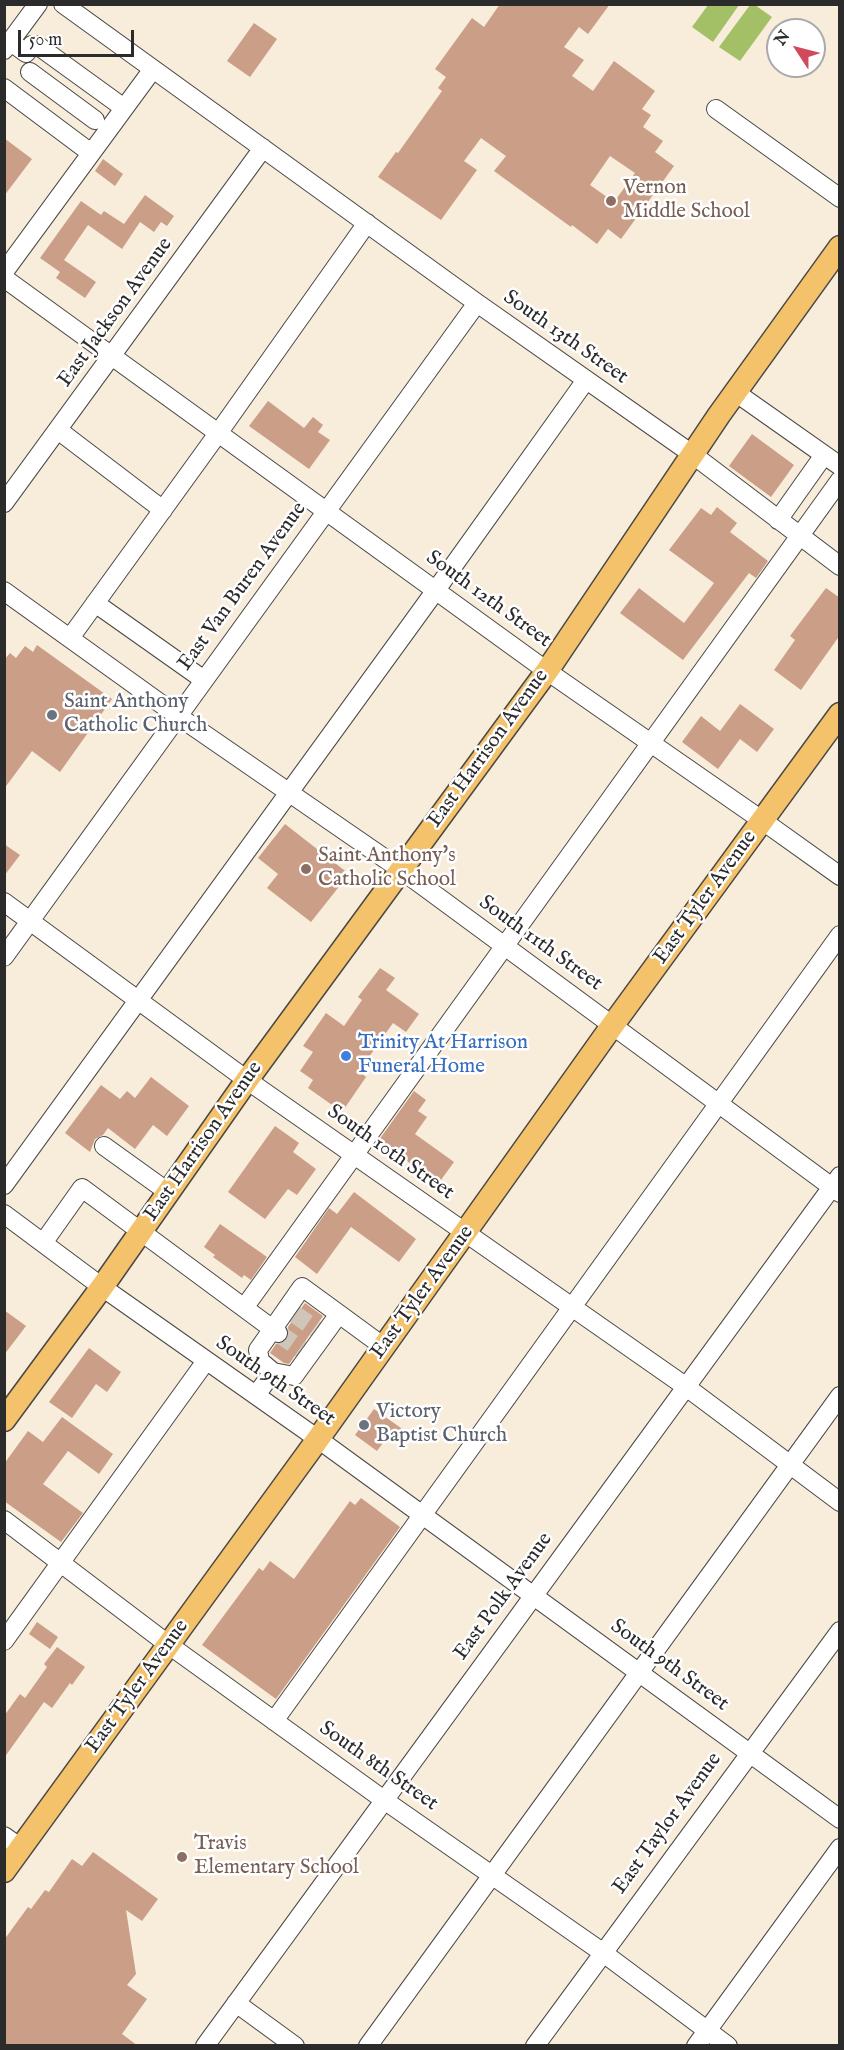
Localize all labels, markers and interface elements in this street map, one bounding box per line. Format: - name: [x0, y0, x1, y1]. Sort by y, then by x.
- scale bar: [21, 18, 136, 56]
- north arrow: [766, 18, 826, 78]
- text: N: [771, 27, 795, 50]
- text: 50 m: [29, 29, 62, 52]
- place label: Vernon Middle School: [623, 176, 750, 226]
- marker: Vernon Middle School: [604, 194, 618, 208]
- street label: East Jackson Avenue: [53, 233, 179, 393]
- street label: South 13th Street: [498, 286, 632, 390]
- street label: East Van Buren Avenue: [173, 498, 313, 676]
- street label: South 12th Street: [420, 546, 556, 654]
- street label: East Harrison Avenue: [423, 665, 555, 833]
- place label: Saint Anthony Catholic Church: [64, 690, 207, 740]
- marker: Saint Anthony Catholic Church: [45, 708, 59, 722]
- street label: East Tyler Avenue: [649, 826, 763, 970]
- place label: Saint Anthony's Catholic School: [318, 844, 456, 894]
- marker: Saint Anthony's Catholic School: [299, 862, 313, 876]
- street label: South 11th Street: [473, 891, 607, 997]
- place label: Trinity At Harrison Funeral Home: [358, 1031, 528, 1081]
- marker: Trinity At Harrison Funeral Home: [339, 1049, 353, 1063]
- street label: East Harrison Avenue: [139, 1057, 269, 1227]
- street label: South 10th Street: [322, 1100, 458, 1206]
- street label: East Tyler Avenue: [366, 1221, 480, 1365]
- street label: South 9th Street: [210, 1331, 340, 1433]
- place label: Victory Baptist Church: [376, 1400, 507, 1450]
- marker: Victory Baptist Church: [357, 1418, 371, 1432]
- street label: East Polk Avenue: [449, 1528, 559, 1666]
- street label: East Tyler Avenue: [81, 1615, 195, 1759]
- street label: South 9th Street: [605, 1615, 733, 1717]
- street label: South 8th Street: [314, 1717, 442, 1817]
- street label: East Taylor Avenue: [608, 1748, 728, 1900]
- place label: Travis Elementary School: [194, 1832, 359, 1882]
- marker: Travis Elementary School: [175, 1850, 189, 1864]

